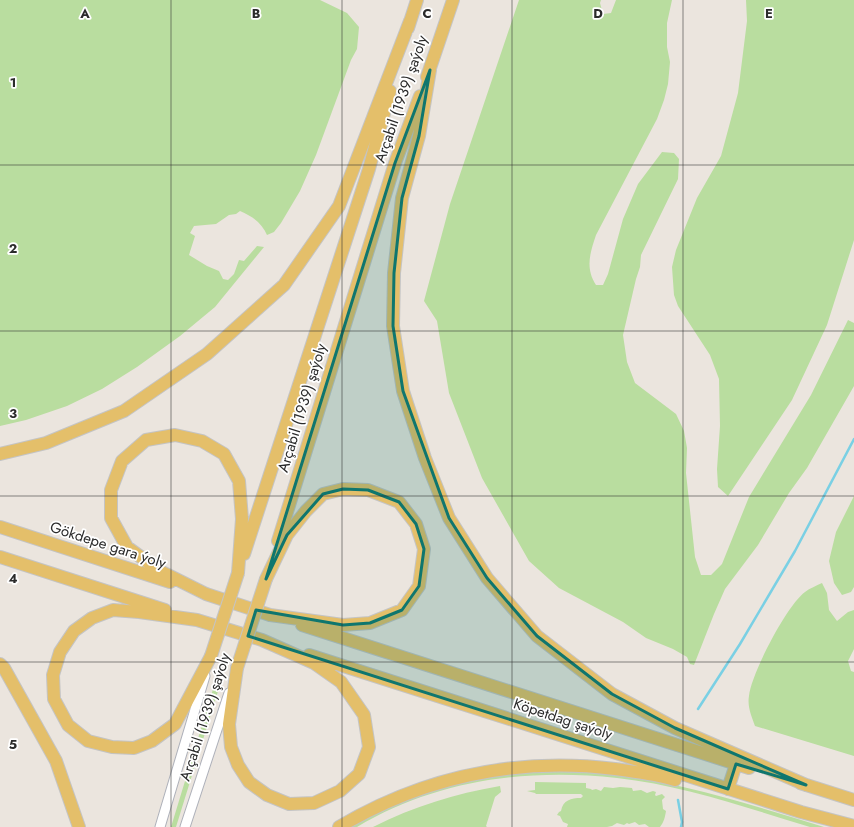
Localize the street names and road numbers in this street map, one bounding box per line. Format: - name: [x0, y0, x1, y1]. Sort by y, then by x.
- street label: Arçabil (1939) şaýoly: [369, 32, 433, 166]
- street label: Arçabil (1939) şaýoly: [272, 340, 332, 475]
- street label: Gökdepe gara ýoly: [47, 516, 169, 574]
- street label: Arçabil (1939) şaýoly: [174, 650, 236, 784]
- street label: Köpetdag şaýoly: [511, 693, 616, 745]

